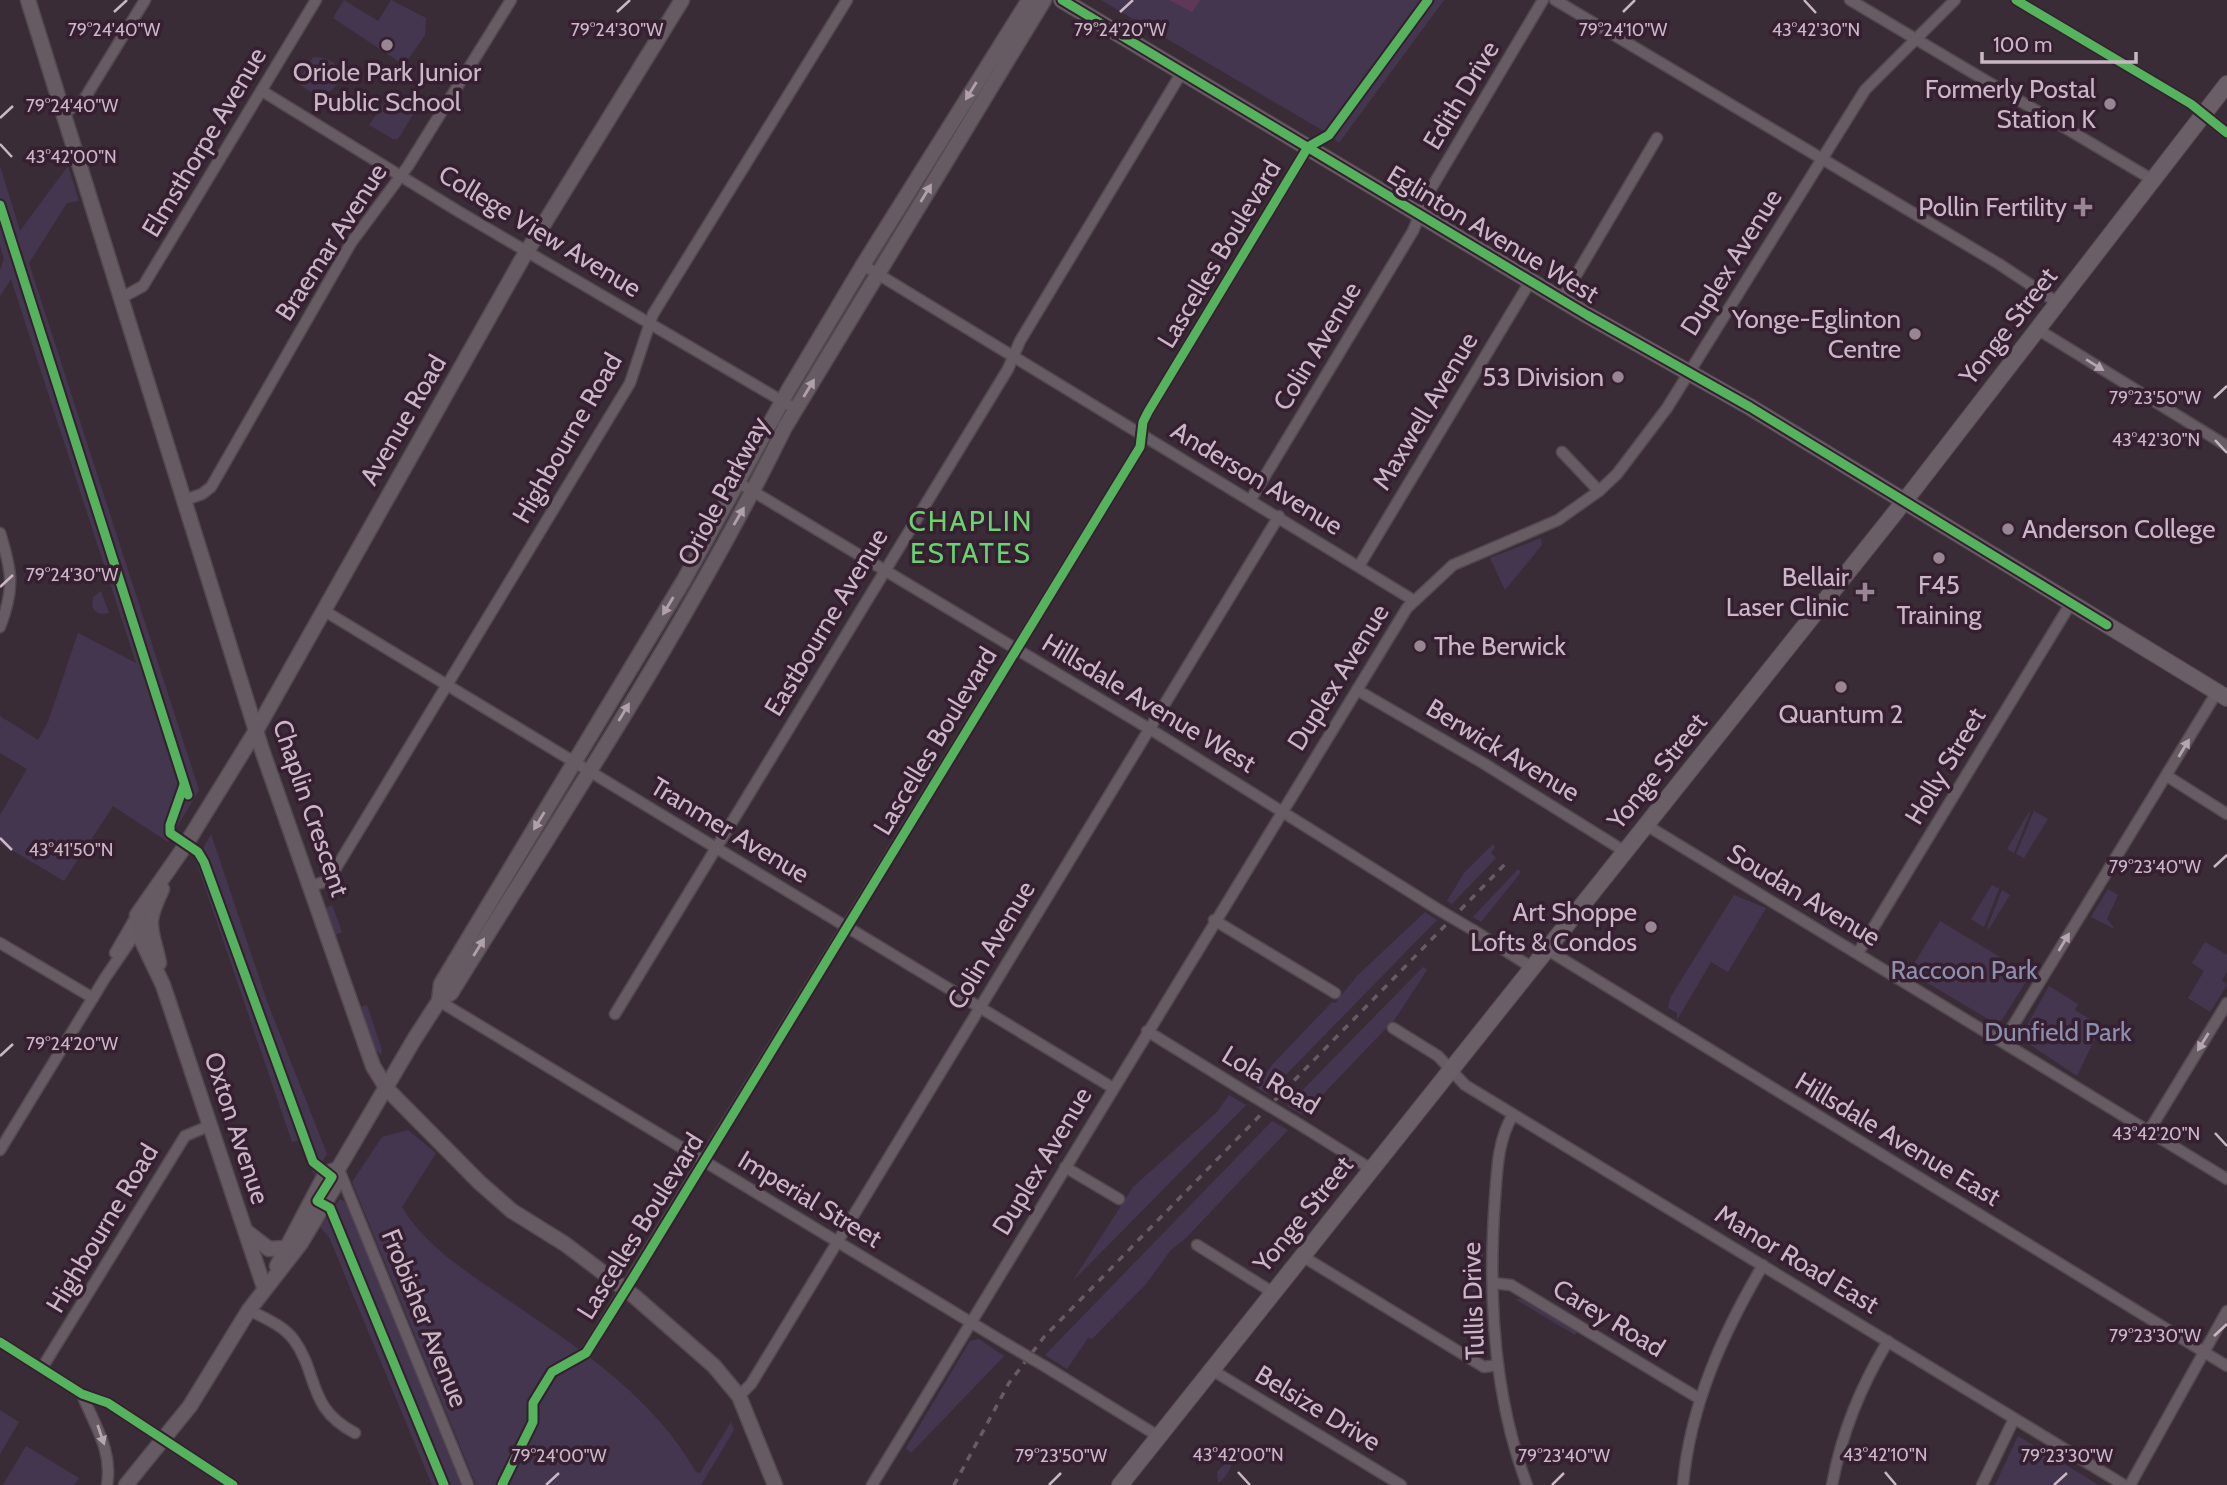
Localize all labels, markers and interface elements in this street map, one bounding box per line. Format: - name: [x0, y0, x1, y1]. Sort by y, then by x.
- text: 79°24'40"W: [68, 19, 160, 41]
- text: 79°24'30"W: [571, 19, 663, 41]
- text: 79°24'20"W: [1074, 19, 1166, 41]
- text: 79°24'10"W: [1579, 19, 1667, 41]
- text: 43°42'30"N: [1772, 19, 1860, 41]
- scale bar: [1982, 21, 2136, 65]
- text: 100 m: [1993, 32, 2052, 57]
- street label: Edith Drive: [1416, 35, 1506, 155]
- marker: Oriole Park Junior Public School: [379, 37, 395, 53]
- street label: Elmsthorpe Avenue: [135, 41, 273, 243]
- place label: Oriole Park Junior Public School: [293, 56, 482, 118]
- place label: Formerly Postal Station K: [1925, 73, 2096, 135]
- one-way arrow: [965, 82, 978, 101]
- text: 79°24'40"W: [26, 95, 118, 117]
- marker: Formerly Postal Station K: [2102, 96, 2118, 112]
- text: 43°42'00"N: [25, 146, 117, 168]
- street label: Lascelles Boulevard: [1150, 154, 1288, 354]
- street label: Braemar Avenue: [268, 157, 394, 327]
- street label: College View Avenue: [433, 158, 647, 304]
- street label: Eglinton Avenue West: [1381, 158, 1605, 310]
- street label: Duplex Avenue: [1673, 183, 1789, 341]
- one-way arrow: [920, 184, 932, 203]
- place label: Pollin Fertility: [1918, 191, 2067, 223]
- marker: Pollin Fertility: [2073, 197, 2093, 217]
- street label: Yonge Street: [1952, 261, 2064, 392]
- street label: Colin Avenue: [1266, 276, 1368, 416]
- place label: Yonge-Eglinton Centre: [1731, 303, 1901, 365]
- street label: Maxwell Avenue: [1365, 326, 1485, 496]
- marker: Yonge-Eglinton Centre: [1907, 326, 1923, 342]
- street label: Highbourne Road: [505, 347, 629, 529]
- street label: Avenue Road: [353, 349, 453, 491]
- one-way arrow: [2086, 359, 2105, 372]
- place label: 53 Division: [1482, 361, 1604, 393]
- marker: 53 Division: [1610, 369, 1626, 385]
- one-way arrow: [803, 379, 815, 398]
- text: 79°23'50"W: [2109, 387, 2201, 409]
- street label: Oriole Parkway: [670, 411, 776, 571]
- street label: Anderson Avenue: [1165, 414, 1349, 542]
- text: 43°42'30"N: [2112, 429, 2200, 451]
- district label: CHAPLIN ESTATES: [908, 504, 1034, 570]
- one-way arrow: [733, 507, 745, 526]
- place label: Anderson College: [2022, 513, 2216, 545]
- marker: Anderson College: [2000, 521, 2016, 537]
- street label: Eastbourne Avenue: [757, 522, 895, 722]
- marker: F45 Training: [1931, 550, 1947, 566]
- place label: Bellair Laser Clinic: [1726, 561, 1850, 623]
- text: 79°24'30"W: [26, 564, 118, 586]
- place label: F45 Training: [1896, 569, 1983, 631]
- marker: Bellair Laser Clinic: [1855, 582, 1875, 602]
- one-way arrow: [662, 596, 674, 615]
- street label: Duplex Avenue: [1280, 598, 1396, 756]
- street label: Hillsdale Avenue West: [1036, 627, 1262, 780]
- place label: The Berwick: [1434, 630, 1566, 662]
- marker: The Berwick: [1412, 638, 1428, 654]
- street label: Lascelles Boulevard: [866, 641, 1004, 841]
- marker: Quantum 2: [1833, 679, 1849, 695]
- street label: Berwick Avenue: [1421, 692, 1585, 808]
- place label: Quantum 2: [1779, 698, 1903, 730]
- street label: Holly Street: [1898, 702, 1992, 830]
- one-way arrow: [617, 703, 630, 722]
- street label: Yonge Street: [1600, 706, 1714, 836]
- street label: Chaplin Crescent: [266, 715, 356, 901]
- one-way arrow: [2177, 738, 2189, 758]
- street label: Tranmer Avenue: [645, 770, 815, 890]
- one-way arrow: [533, 811, 546, 830]
- street label: Soudan Avenue: [1722, 837, 1886, 953]
- text: 43°41'50"N: [28, 839, 114, 861]
- text: 79°23'40"W: [2109, 856, 2201, 878]
- street label: Colin Avenue: [940, 875, 1042, 1015]
- place label: Art Shoppe Lofts & Condos: [1470, 896, 1637, 958]
- marker: Art Shoppe Lofts & Condos: [1643, 919, 1659, 935]
- one-way arrow: [2058, 932, 2071, 951]
- one-way arrow: [473, 938, 485, 957]
- park label: Raccoon Park: [1890, 954, 2038, 986]
- park label: Dunfield Park: [1984, 1016, 2132, 1048]
- text: 79°24'20"W: [26, 1033, 118, 1055]
- one-way arrow: [2197, 1033, 2209, 1052]
- street label: Lola Road: [1216, 1038, 1326, 1122]
- street label: Oxton Avenue: [197, 1048, 277, 1208]
- street label: Hillsdale Avenue East: [1790, 1065, 2006, 1213]
- street label: Duplex Avenue: [985, 1081, 1099, 1241]
- text: 43°42'20"N: [2112, 1123, 2200, 1145]
- street label: Lascelles Boulevard: [570, 1127, 710, 1325]
- street label: Highbourne Road: [39, 1138, 165, 1318]
- street label: Imperial Street: [732, 1144, 888, 1255]
- street label: Yonge Street: [1246, 1149, 1360, 1279]
- street label: Manor Road East: [1709, 1198, 1885, 1320]
- street label: Frobisher Avenue: [375, 1224, 475, 1412]
- street label: Tullis Drive: [1455, 1242, 1491, 1360]
- street label: Carey Road: [1547, 1272, 1671, 1364]
- text: 79°23'30"W: [2109, 1325, 2201, 1347]
- street label: Belsize Drive: [1249, 1358, 1387, 1458]
- one-way arrow: [96, 1425, 107, 1446]
- text: 43°42'00"N: [1192, 1444, 1284, 1466]
- text: 43°42'10"N: [1843, 1444, 1927, 1466]
- text: 79°24'00"W: [511, 1445, 607, 1467]
- text: 79°23'50"W: [1015, 1445, 1107, 1467]
- text: 79°23'40"W: [1518, 1445, 1610, 1467]
- text: 79°23'30"W: [2021, 1445, 2113, 1467]

